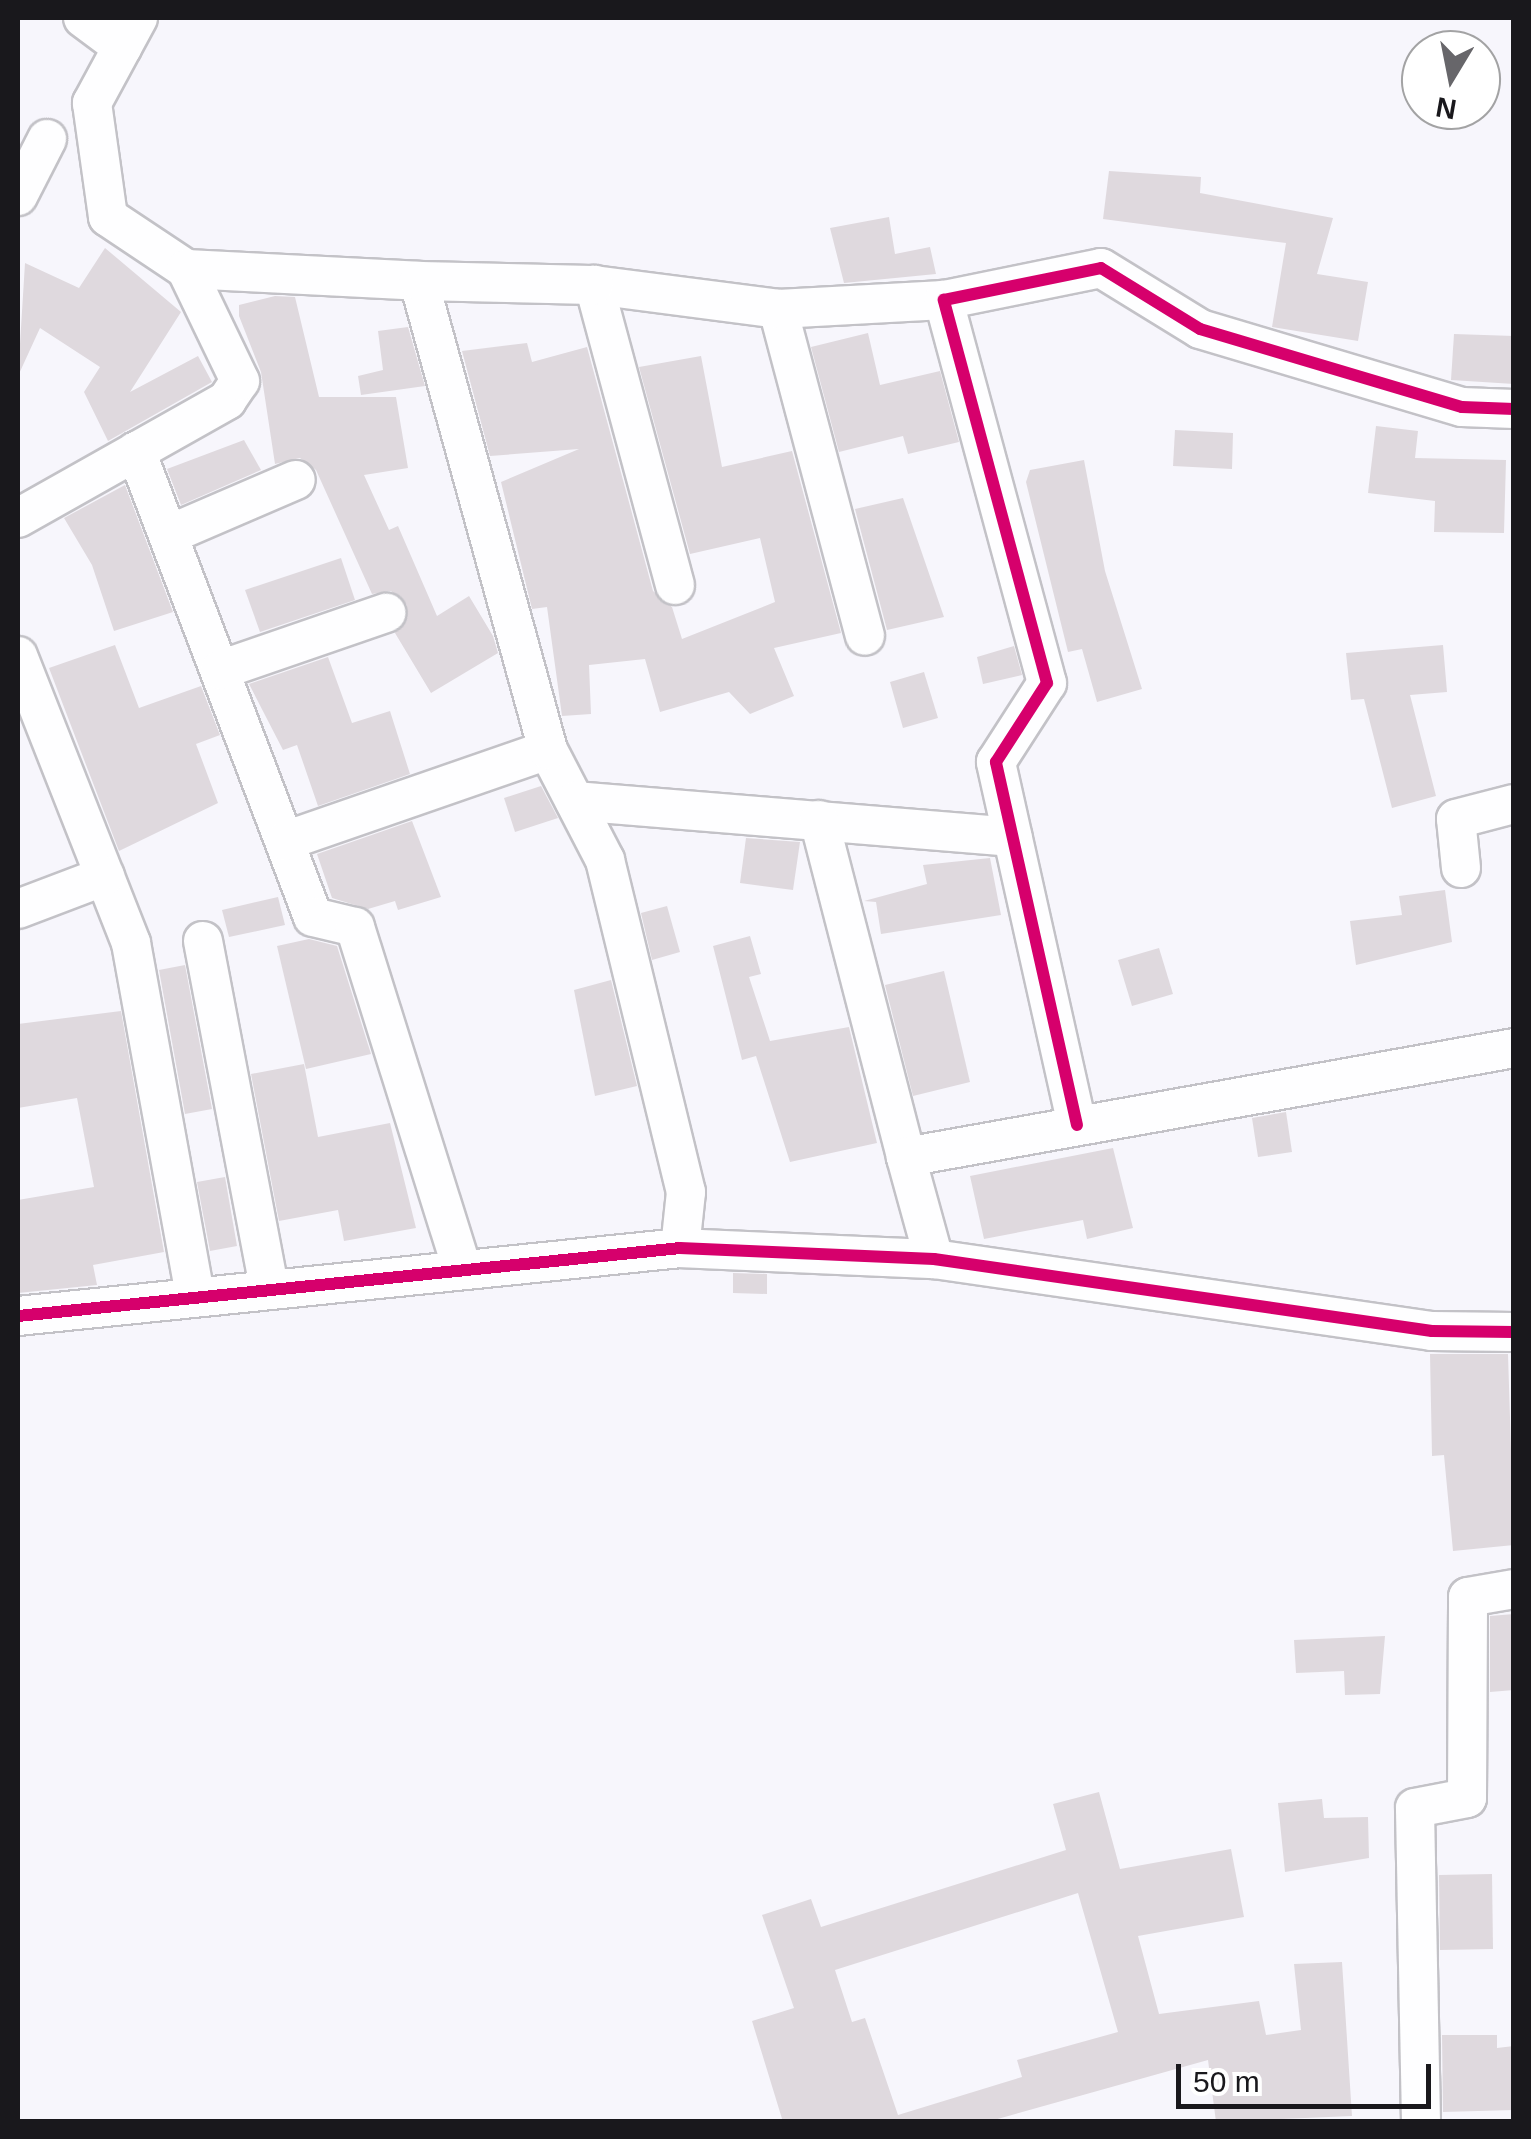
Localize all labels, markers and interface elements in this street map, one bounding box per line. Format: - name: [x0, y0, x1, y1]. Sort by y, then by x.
- north arrow: [1401, 30, 1501, 130]
- text: N: [1433, 91, 1459, 125]
- scale bar: [1181, 2044, 1436, 2106]
- text: 50 m: [1193, 2065, 1260, 2098]

